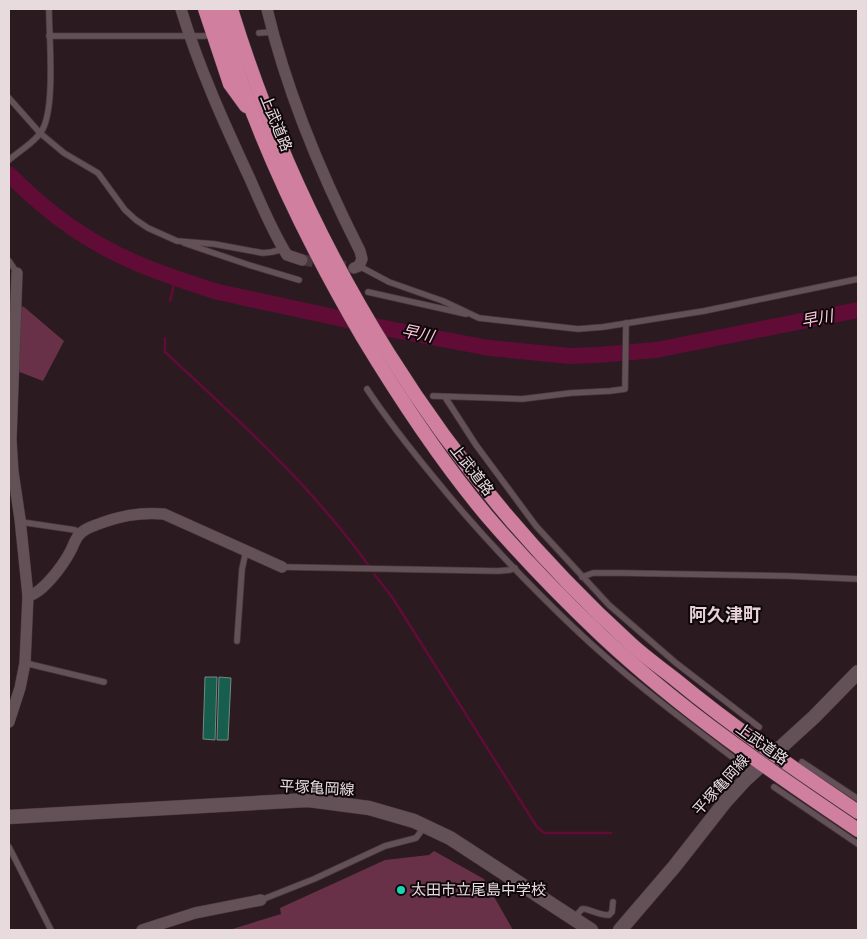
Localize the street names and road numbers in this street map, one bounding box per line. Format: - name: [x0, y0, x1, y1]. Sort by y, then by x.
- street label: 上武道路: [255, 91, 297, 155]
- street label: 上武道路: [446, 440, 499, 500]
- street label: 上武道路: [732, 717, 793, 770]
- street label: 平塚亀岡線: [688, 750, 754, 820]
- street label: 平塚亀岡線: [279, 775, 355, 800]

